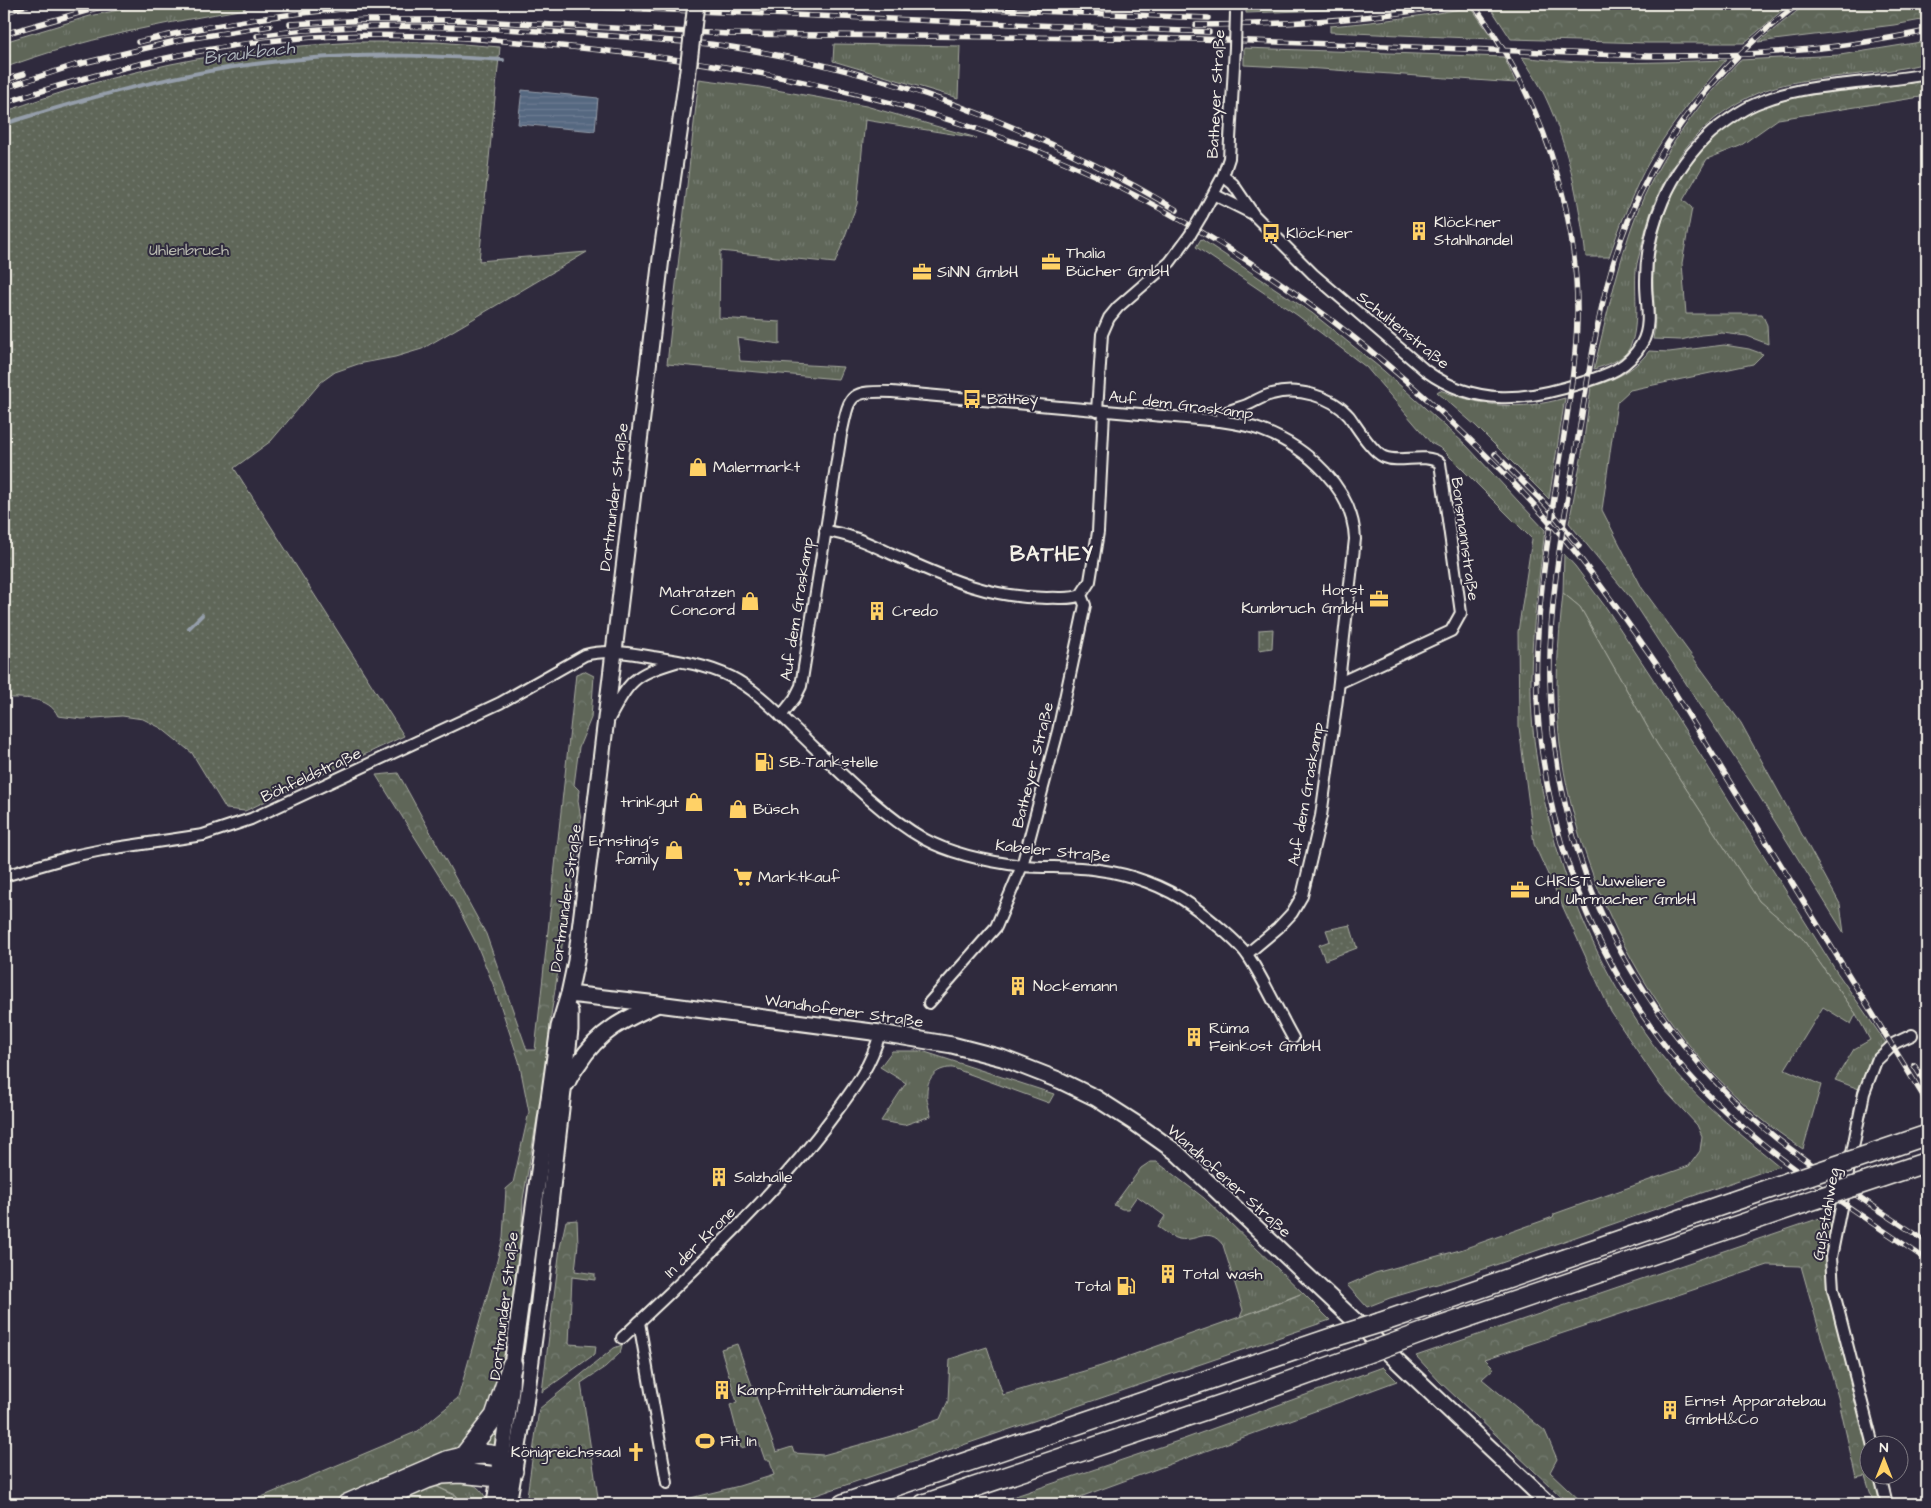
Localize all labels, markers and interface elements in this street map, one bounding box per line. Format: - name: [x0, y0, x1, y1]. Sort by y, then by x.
- street label: Batheyer Straße: [1202, 29, 1231, 159]
- water label: Braukbach: [202, 35, 297, 71]
- place label: Klöckner Stahlhandel: [1434, 211, 1513, 251]
- building icon: Klöckner Stahlhandel: [1408, 220, 1430, 242]
- bus stop icon: Klöckner: [1260, 222, 1282, 244]
- place label: Klöckner: [1286, 222, 1353, 244]
- park label: Uhlenbruch: [149, 239, 229, 261]
- place label: Thalia Bücher GmbH: [1066, 242, 1170, 282]
- office icon: Thalia Bücher GmbH: [1040, 251, 1062, 273]
- office icon: SiNN GmbH: [911, 261, 933, 283]
- place label: SiNN GmbH: [937, 261, 1019, 283]
- street label: Schultenstraße: [1352, 286, 1454, 375]
- street label: Auf dem Graskamp: [1107, 385, 1255, 425]
- bus stop icon: Bathey: [961, 388, 983, 410]
- place label: Bathey: [987, 388, 1039, 411]
- street label: Dortmunder Straße: [594, 421, 634, 572]
- shop icon: Malermarkt: [687, 456, 709, 478]
- place label: Malermarkt: [713, 456, 801, 478]
- street label: Bonsmannstraße: [1445, 476, 1485, 603]
- street label: Auf dem Graskamp: [775, 535, 819, 683]
- district label: BATHEY: [1010, 540, 1094, 569]
- place label: Horst Kumbruch GmbH: [1241, 579, 1365, 619]
- place label: Matratzen Concord: [659, 581, 735, 621]
- office icon: Horst Kumbruch GmbH: [1368, 588, 1390, 610]
- shop icon: Matratzen Concord: [739, 590, 761, 612]
- building icon: Credo: [866, 600, 888, 622]
- place label: Credo: [892, 600, 938, 622]
- street label: Batheyer Straße: [1007, 699, 1060, 830]
- street label: Auf dem Graskamp: [1283, 720, 1329, 868]
- street label: Böhfeldstraße: [257, 742, 365, 808]
- fuel station icon: SB-Tankstelle: [753, 751, 775, 773]
- place label: SB-Tankstelle: [779, 751, 879, 773]
- place label: trinkgut: [621, 791, 680, 814]
- shop icon: trinkgut: [683, 791, 705, 813]
- shop icon: Büsch: [727, 798, 749, 820]
- place label: Büsch: [753, 798, 799, 820]
- street label: Dortmunder Straße: [545, 822, 587, 973]
- place label: Ernsting's family: [589, 830, 659, 871]
- street label: Kabeler Straße: [994, 834, 1112, 868]
- shop icon: Ernsting's family: [663, 839, 685, 861]
- supermarket icon: Marktkauf: [732, 866, 754, 888]
- place label: Marktkauf: [758, 866, 841, 888]
- place label: CHRIST Juweliere und Uhrmacher GmbH: [1535, 870, 1697, 910]
- office icon: CHRIST Juweliere und Uhrmacher GmbH: [1509, 879, 1531, 901]
- building icon: Nockemann: [1007, 975, 1029, 997]
- place label: Nockemann: [1033, 975, 1117, 997]
- street label: Wandhofener Straße: [763, 989, 925, 1033]
- place label: Rüma Feinkost GmbH: [1209, 1017, 1321, 1057]
- building icon: Rüma Feinkost GmbH: [1183, 1026, 1205, 1048]
- street label: Wandhofener Straße: [1162, 1119, 1296, 1243]
- building icon: Salzhalle: [708, 1166, 730, 1188]
- place label: Salzhalle: [734, 1166, 793, 1188]
- street label: Gußstahlweg: [1807, 1166, 1846, 1262]
- street label: In der Krone: [659, 1201, 741, 1283]
- street label: Dortmunder Straße: [484, 1230, 524, 1381]
- building icon: Total wash: [1157, 1263, 1179, 1285]
- place label: Total wash: [1183, 1263, 1263, 1285]
- place label: Total: [1075, 1275, 1111, 1297]
- fuel station icon: Total: [1115, 1275, 1137, 1297]
- building icon: Kampfmittelräumdienst: [711, 1379, 733, 1401]
- place label: Kampfmittelräumdienst: [737, 1379, 905, 1401]
- place label: Ernst Apparatebau GmbH&Co: [1685, 1390, 1826, 1430]
- building icon: Ernst Apparatebau GmbH&Co: [1659, 1399, 1681, 1421]
- sports icon: Fit In: [694, 1430, 716, 1452]
- place label: Fit In: [720, 1430, 757, 1452]
- north arrow: [1858, 1436, 1908, 1486]
- text: N: [1880, 1438, 1889, 1458]
- place label: Königreichssaal: [511, 1441, 621, 1464]
- church icon: Königreichssaal: [625, 1441, 647, 1463]

